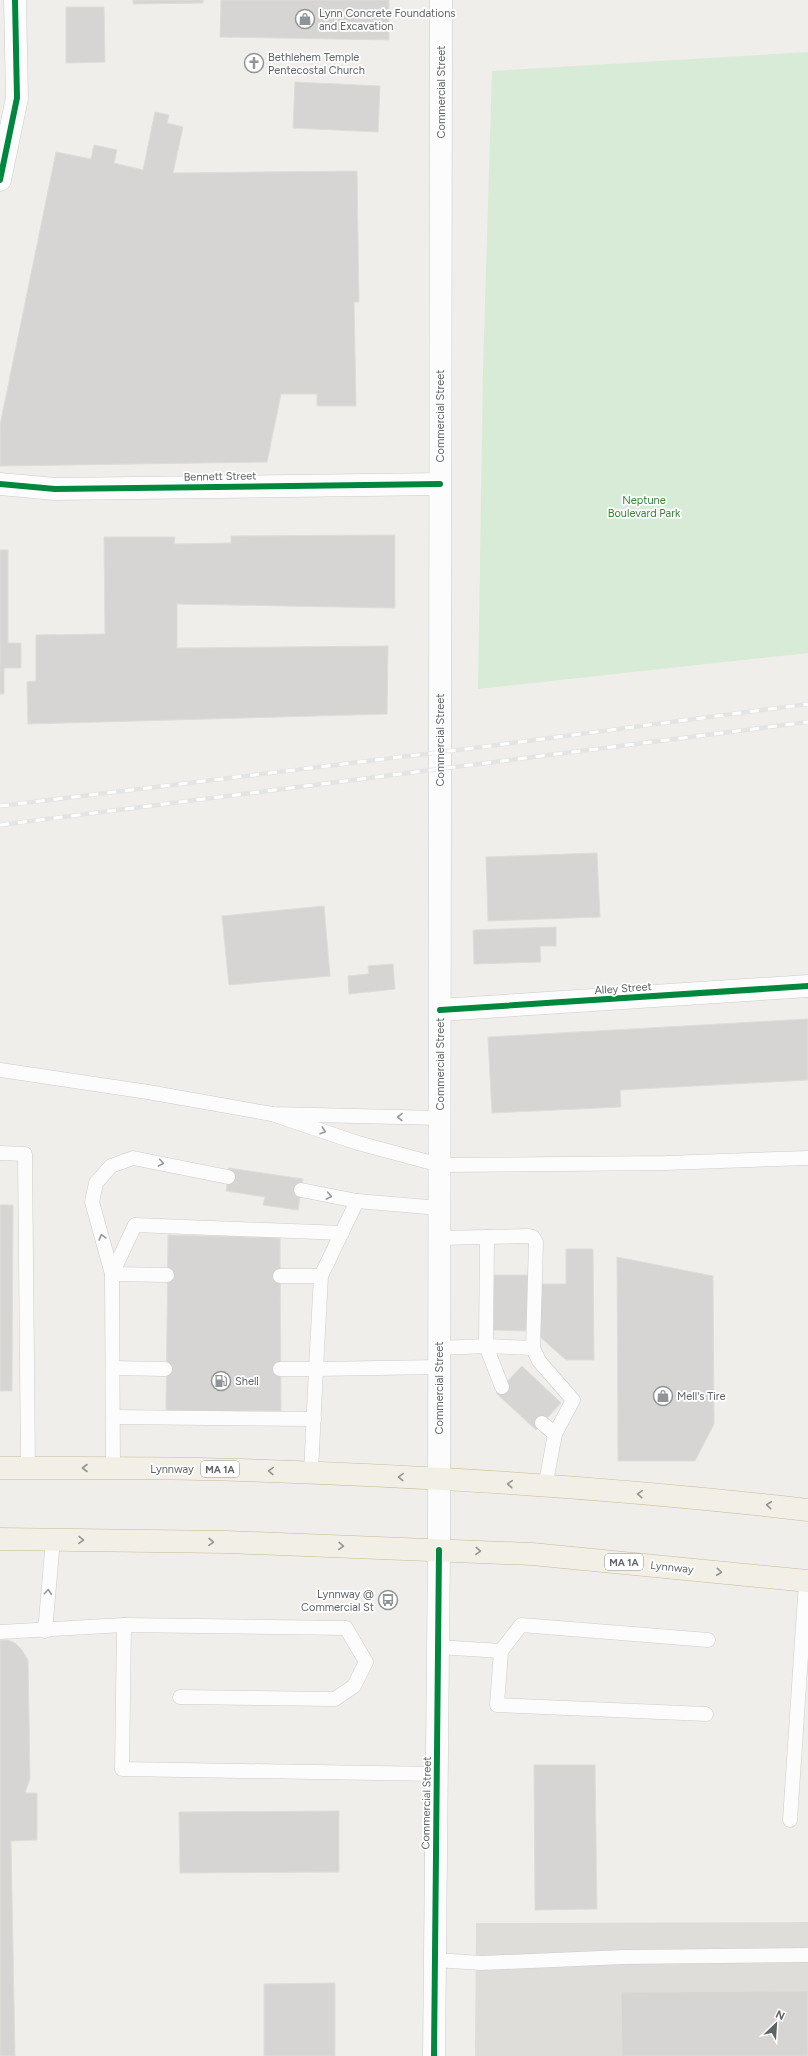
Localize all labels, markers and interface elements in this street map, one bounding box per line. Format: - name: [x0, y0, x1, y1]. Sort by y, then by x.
- place label: Lynn Concrete Foundations and Excavation: [319, 7, 455, 33]
- shop icon: Lynn Concrete Foundations and Excavation: [294, 8, 316, 30]
- street label: Commercial Street: [435, 46, 448, 138]
- place label: Bethlehem Temple Pentecostal Church: [268, 51, 365, 77]
- church icon: Bethlehem Temple Pentecostal Church: [243, 52, 265, 74]
- street label: Commercial Street: [434, 370, 447, 462]
- street label: Bennett Street: [183, 469, 257, 484]
- park label: Neptune Boulevard Park: [608, 494, 681, 520]
- street label: Commercial Street: [434, 694, 447, 786]
- street label: Alley Street: [594, 980, 652, 997]
- street label: Commercial Street: [434, 1018, 447, 1110]
- one-way arrow: [397, 1113, 403, 1121]
- one-way arrow: [319, 1126, 326, 1135]
- one-way arrow: [158, 1159, 164, 1167]
- one-way arrow: [326, 1191, 332, 1199]
- one-way arrow: [98, 1233, 107, 1240]
- street label: Commercial Street: [433, 1342, 446, 1434]
- fuel station icon: Shell: [210, 1370, 232, 1392]
- place label: Shell: [235, 1375, 259, 1388]
- shop icon: Mell's Tire: [652, 1385, 674, 1407]
- place label: Mell's Tire: [677, 1390, 726, 1403]
- road number: MA 1A: [201, 1461, 239, 1477]
- street label: Lynnway: [150, 1463, 194, 1476]
- one-way arrow: [82, 1464, 88, 1472]
- one-way arrow: [268, 1467, 274, 1475]
- one-way arrow: [398, 1473, 404, 1481]
- one-way arrow: [507, 1479, 513, 1488]
- one-way arrow: [637, 1489, 643, 1498]
- one-way arrow: [766, 1501, 772, 1510]
- one-way arrow: [78, 1536, 84, 1544]
- one-way arrow: [208, 1538, 214, 1546]
- one-way arrow: [338, 1542, 344, 1551]
- one-way arrow: [475, 1547, 481, 1556]
- road number: MA 1A: [605, 1554, 643, 1570]
- street label: Lynnway: [650, 1559, 694, 1576]
- one-way arrow: [716, 1567, 722, 1576]
- place label: Lynnway @ Commercial St: [301, 1588, 374, 1614]
- one-way arrow: [44, 1589, 53, 1595]
- bus stop icon: Lynnway @ Commercial St: [377, 1589, 399, 1611]
- street label: Commercial Street: [419, 1756, 434, 1850]
- north arrow: [756, 2004, 796, 2044]
- text: N: [773, 2008, 787, 2023]

